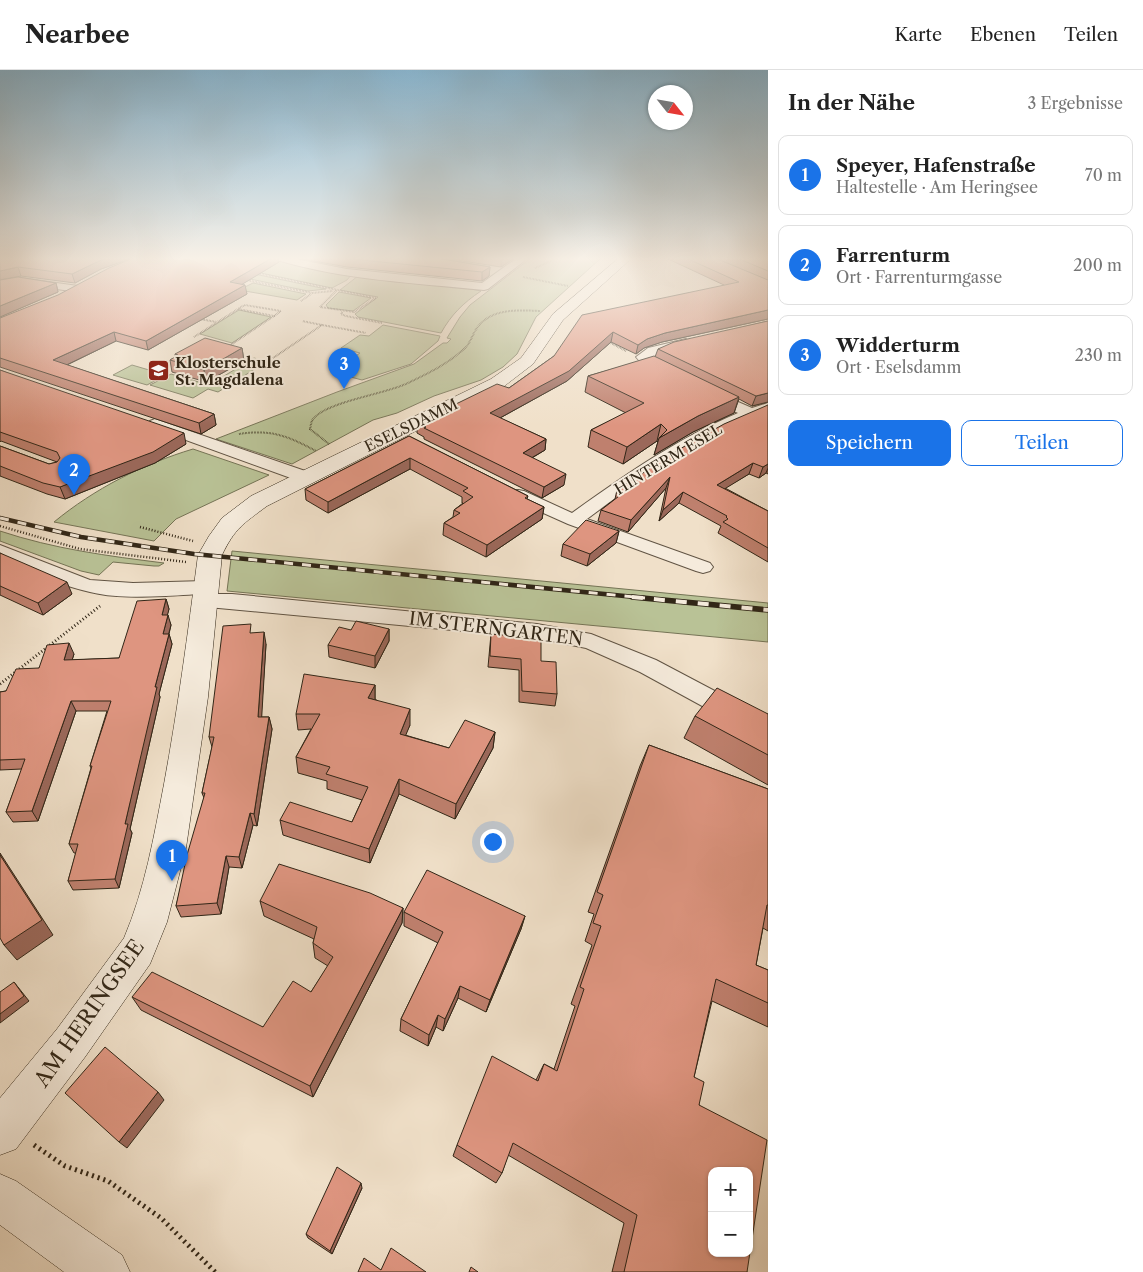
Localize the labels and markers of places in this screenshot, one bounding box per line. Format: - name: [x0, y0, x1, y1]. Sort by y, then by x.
- pin: 3: [328, 348, 360, 389]
- place label: Klosterschule St. Magdalena: [175, 353, 284, 389]
- school or university icon: Klosterschule St. Magdalena: [147, 359, 171, 383]
- pin: 2: [58, 454, 90, 495]
- pin: 1: [156, 840, 188, 881]

